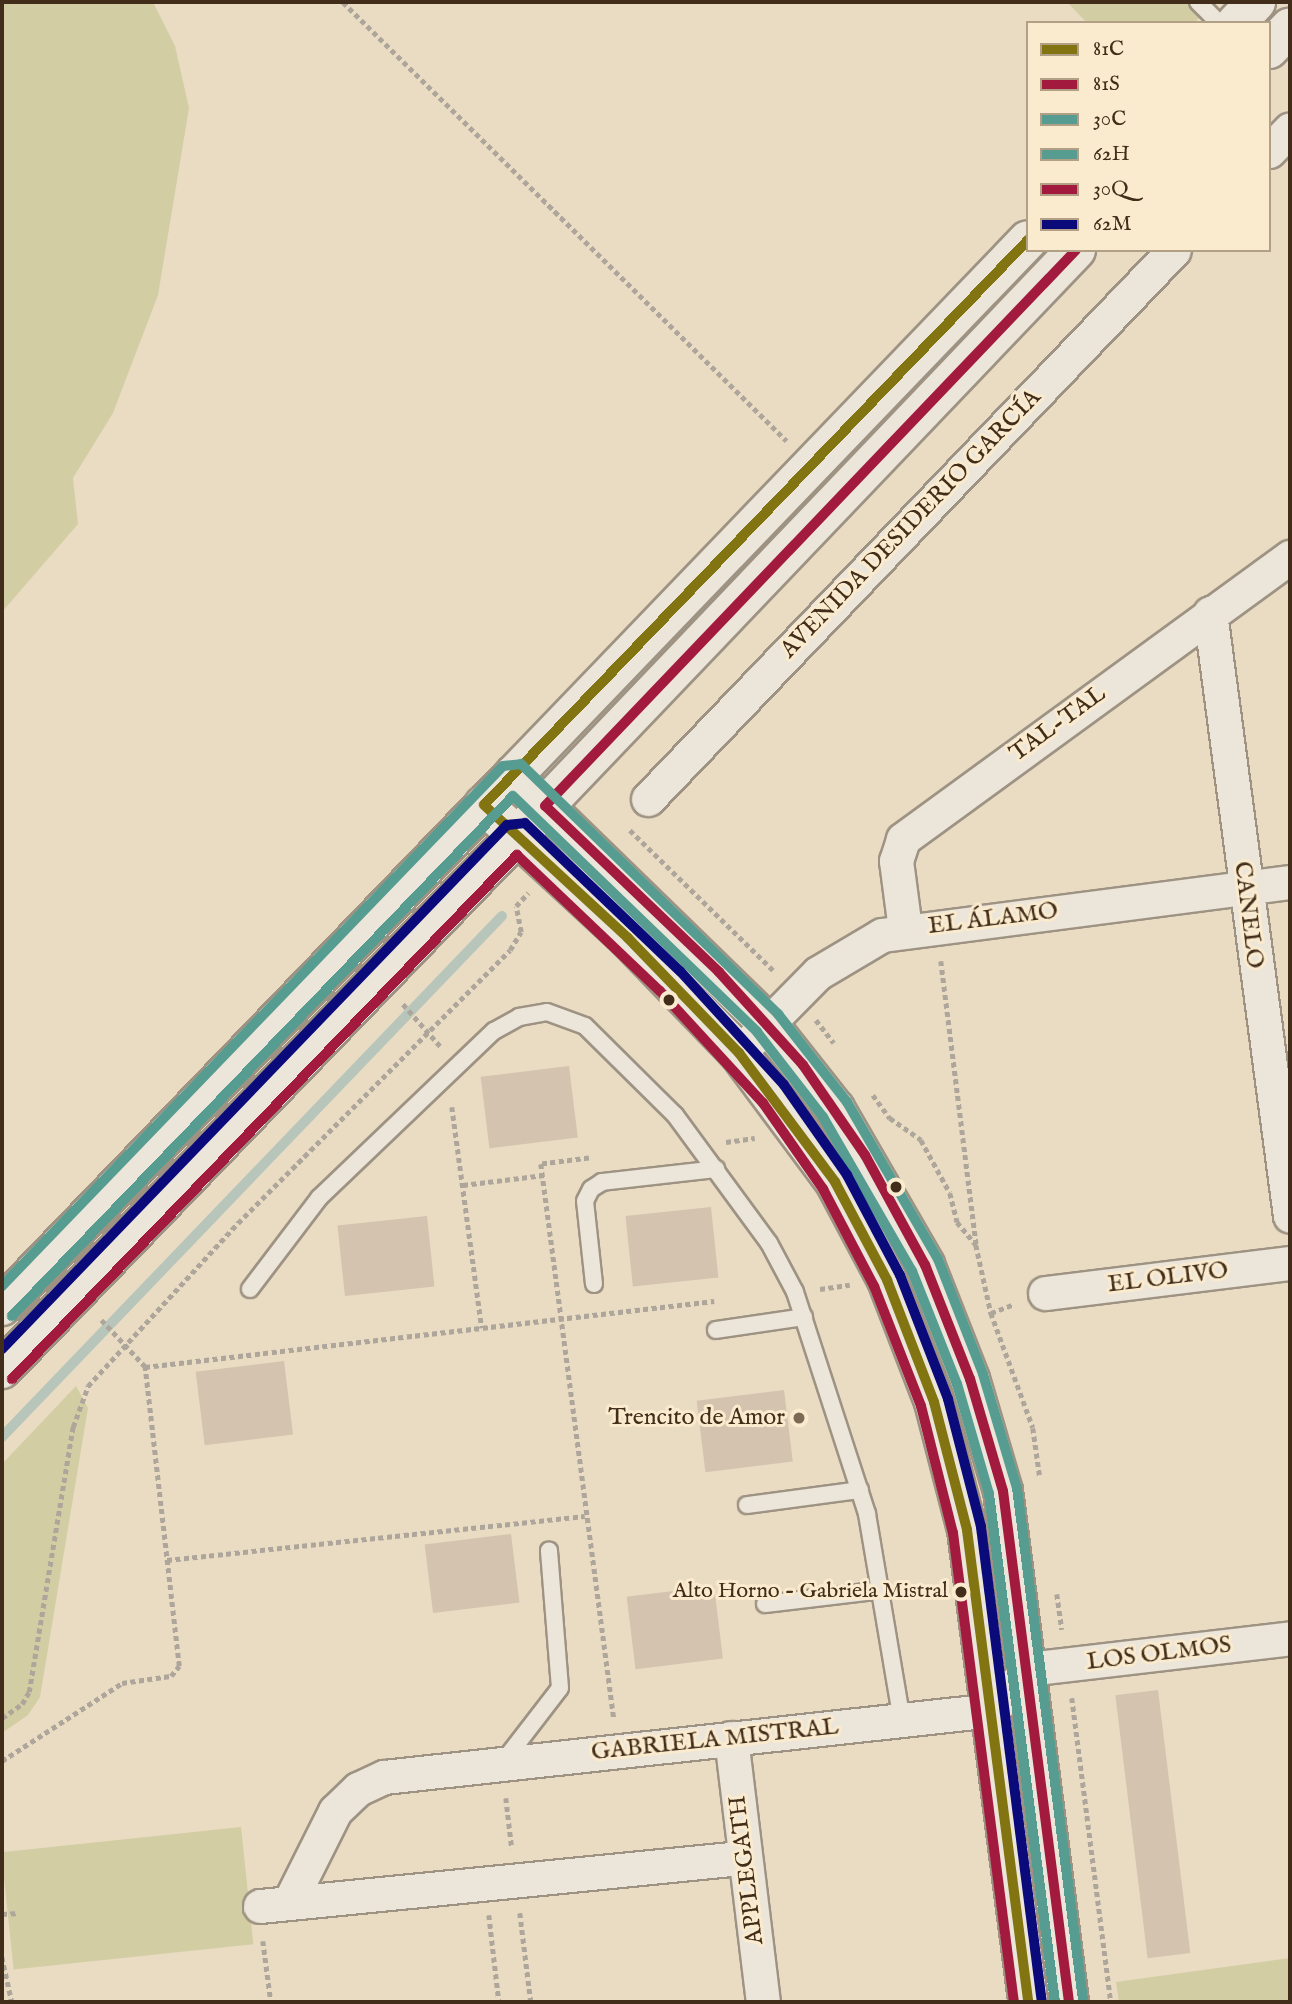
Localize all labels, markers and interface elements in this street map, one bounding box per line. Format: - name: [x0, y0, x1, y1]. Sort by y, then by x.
- legend: [1026, 21, 1271, 252]
- text: 81C: [1093, 36, 1124, 63]
- text: 81S: [1093, 71, 1120, 98]
- text: 30C: [1093, 106, 1126, 133]
- text: 62H: [1093, 141, 1130, 168]
- text: 30Q: [1093, 176, 1128, 203]
- text: 62M: [1093, 211, 1131, 238]
- street label: AVENIDA DESIDERIO GARCÍA: [775, 384, 1047, 664]
- street label: TAL-TAL: [1004, 680, 1112, 768]
- street label: CANELO: [1227, 860, 1269, 970]
- street label: EL ÁLAMO: [926, 897, 1060, 941]
- unlabelled marker: [662, 993, 676, 1007]
- unlabelled marker: [889, 1180, 903, 1194]
- street label: EL OLIVO: [1106, 1256, 1230, 1300]
- place label: Trencito de Amor: [608, 1404, 785, 1432]
- marker: Trencito de Amor: [791, 1410, 807, 1426]
- place label: Alto Horno - Gabriela Mistral: [673, 1579, 948, 1605]
- marker: Alto Horno - Gabriela Mistral: [954, 1585, 968, 1599]
- street label: LOS OLMOS: [1085, 1631, 1233, 1677]
- street label: GABRIELA MISTRAL: [590, 1713, 840, 1767]
- street label: APPLEGATH: [724, 1794, 770, 1946]

